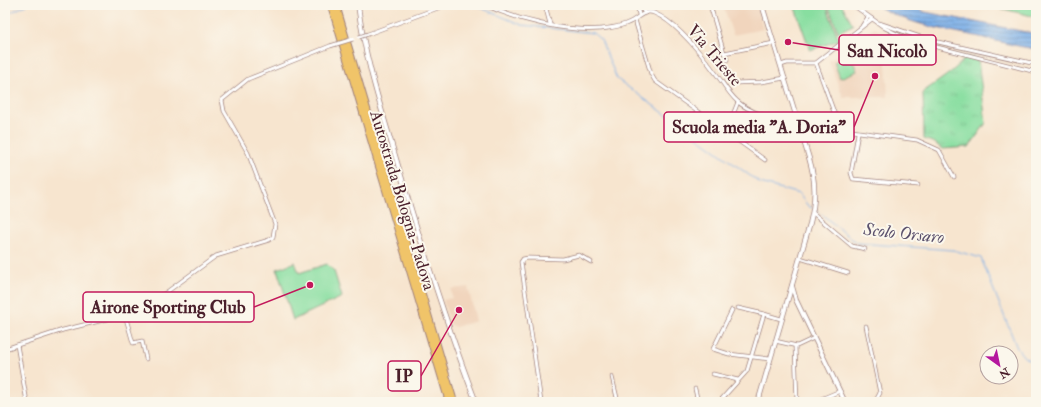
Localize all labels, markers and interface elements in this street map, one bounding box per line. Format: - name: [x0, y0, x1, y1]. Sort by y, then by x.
- street label: Via Trieste: [683, 20, 746, 90]
- callout: San Nicolò: [839, 35, 936, 65]
- text: San Nicolò: [847, 40, 927, 63]
- street label: Autostrada Bologna-Padova: [365, 107, 440, 294]
- callout: Scuola media "A. Doria": [664, 112, 854, 142]
- text: Scuola media "A. Doria": [672, 116, 846, 139]
- water label: Scolo Orsaro: [861, 218, 945, 249]
- callout: Airone Sporting Club: [83, 292, 254, 322]
- text: Airone Sporting Club: [90, 296, 246, 319]
- north arrow: [979, 345, 1019, 385]
- callout: IP: [388, 361, 421, 391]
- text: N: [996, 364, 1013, 382]
- text: IP: [395, 365, 413, 388]

